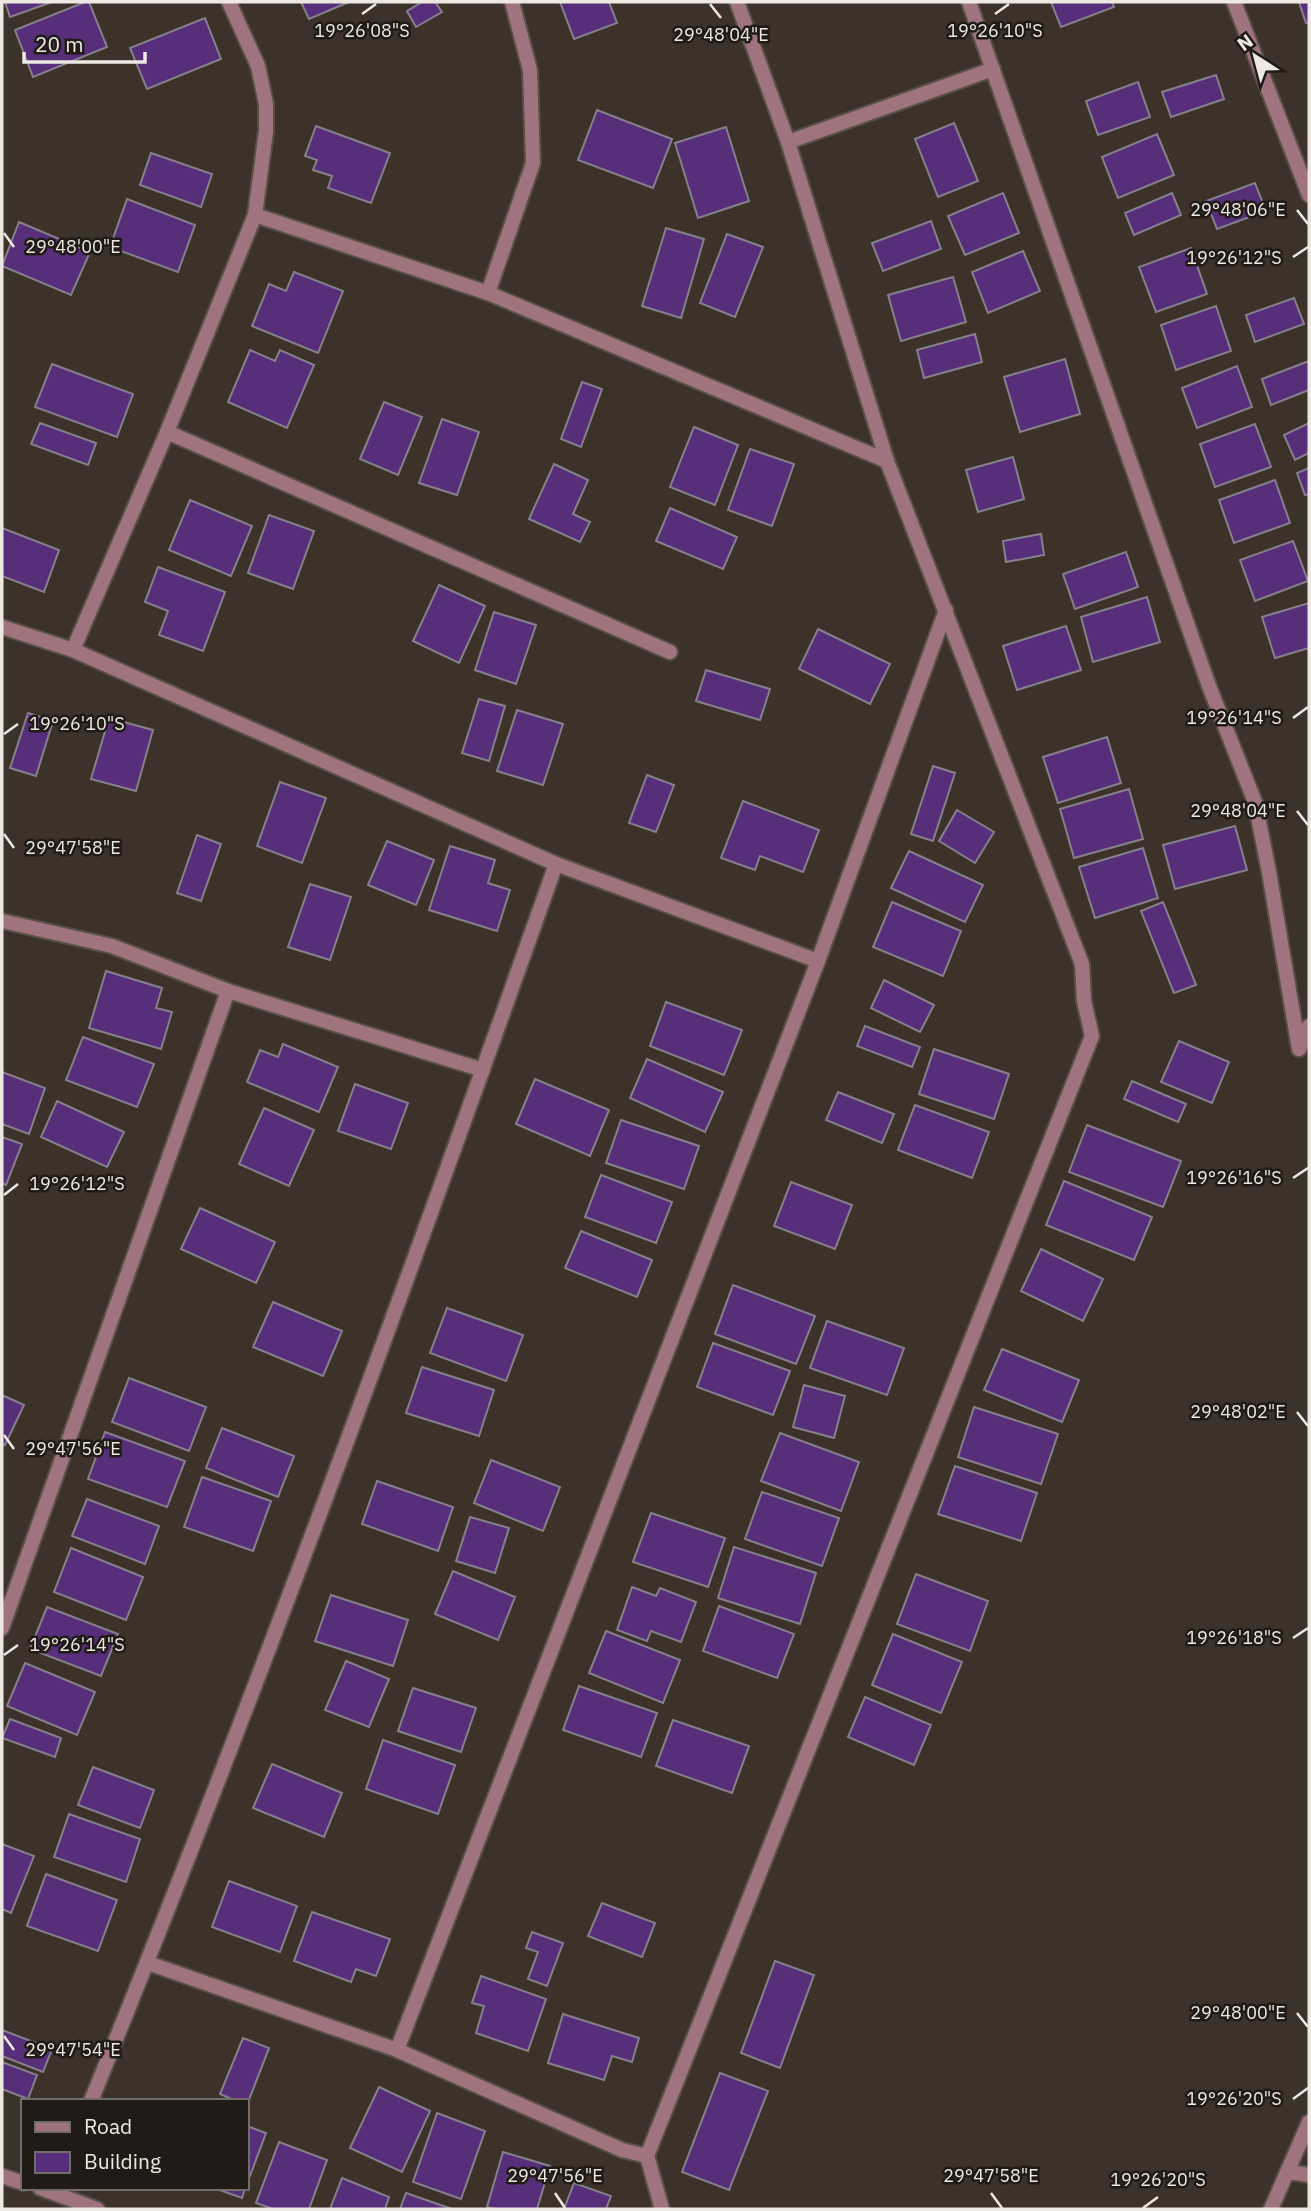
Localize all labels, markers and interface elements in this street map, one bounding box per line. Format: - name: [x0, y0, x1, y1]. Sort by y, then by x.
- text: 19°26'08"S: [314, 19, 410, 42]
- text: 19°26'10"S: [947, 19, 1043, 42]
- scale bar: [24, 21, 145, 65]
- north arrow: [1220, 21, 1290, 91]
- text: 29°48'04"E: [673, 23, 769, 46]
- text: N: [1232, 28, 1258, 56]
- text: 20 m: [35, 30, 84, 58]
- text: 29°48'06"E: [1190, 198, 1286, 221]
- text: 29°48'00"E: [25, 235, 121, 258]
- text: 19°26'12"S: [1186, 246, 1282, 269]
- text: 19°26'14"S: [1186, 706, 1282, 729]
- text: 19°26'10"S: [29, 712, 125, 735]
- text: 29°48'04"E: [1190, 799, 1286, 822]
- text: 29°47'58"E: [25, 836, 121, 859]
- text: 19°26'16"S: [1186, 1166, 1282, 1189]
- text: 19°26'12"S: [29, 1172, 125, 1195]
- text: 29°48'02"E: [1190, 1400, 1286, 1423]
- text: 29°47'56"E: [25, 1437, 121, 1460]
- text: 19°26'18"S: [1186, 1626, 1282, 1649]
- text: 19°26'14"S: [29, 1633, 125, 1656]
- text: 29°48'00"E: [1190, 2001, 1286, 2024]
- text: 29°47'54"E: [25, 2038, 121, 2061]
- text: 19°26'20"S: [1186, 2087, 1282, 2110]
- legend: [21, 2099, 248, 2190]
- text: Road: [84, 2112, 132, 2140]
- text: Building: [84, 2147, 161, 2175]
- text: 29°47'56"E: [507, 2164, 603, 2187]
- text: 29°47'58"E: [943, 2164, 1039, 2187]
- text: 19°26'20"S: [1110, 2168, 1206, 2191]

